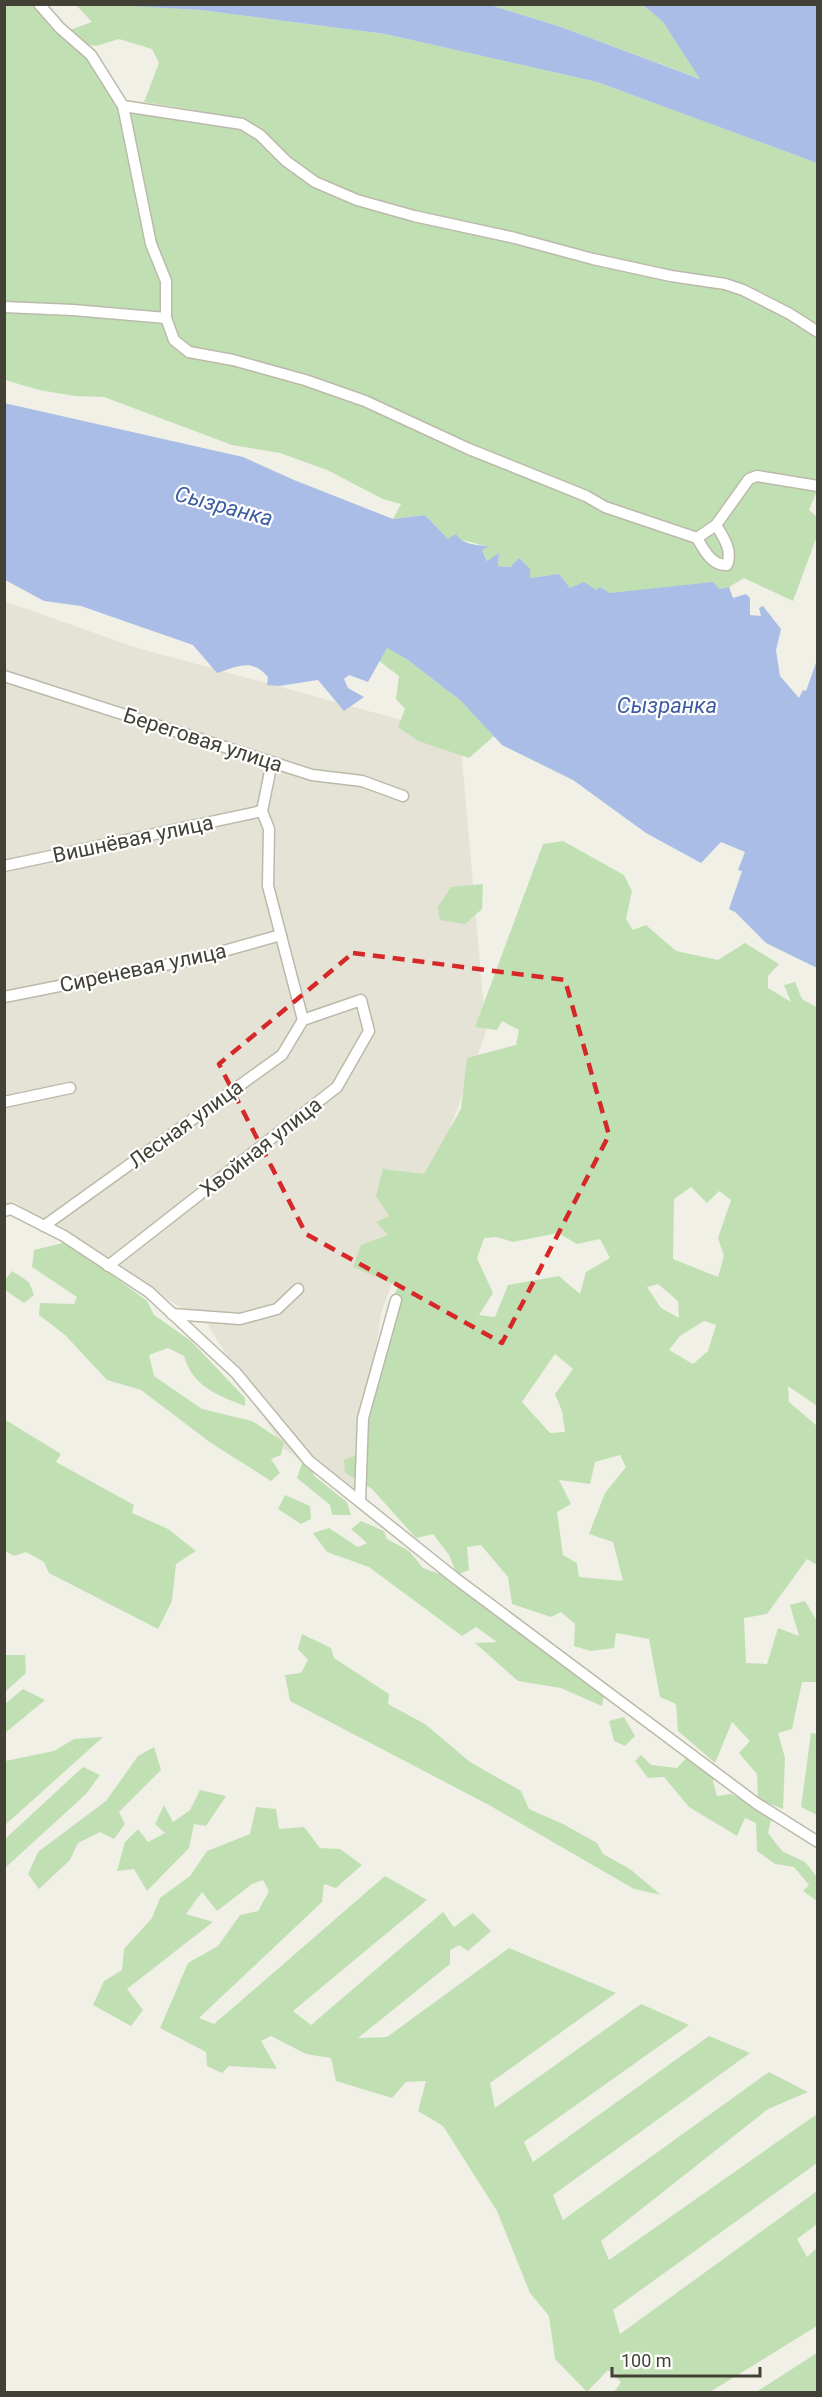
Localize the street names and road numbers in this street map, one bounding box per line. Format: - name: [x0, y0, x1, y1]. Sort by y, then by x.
- street label: Береговая улица: [120, 703, 286, 777]
- street label: Вишнёвая улица: [51, 810, 215, 868]
- street label: Сиреневая улица: [57, 939, 229, 997]
- street label: Лесная улица: [124, 1075, 248, 1173]
- street label: Хвойная улица: [196, 1092, 326, 1202]

